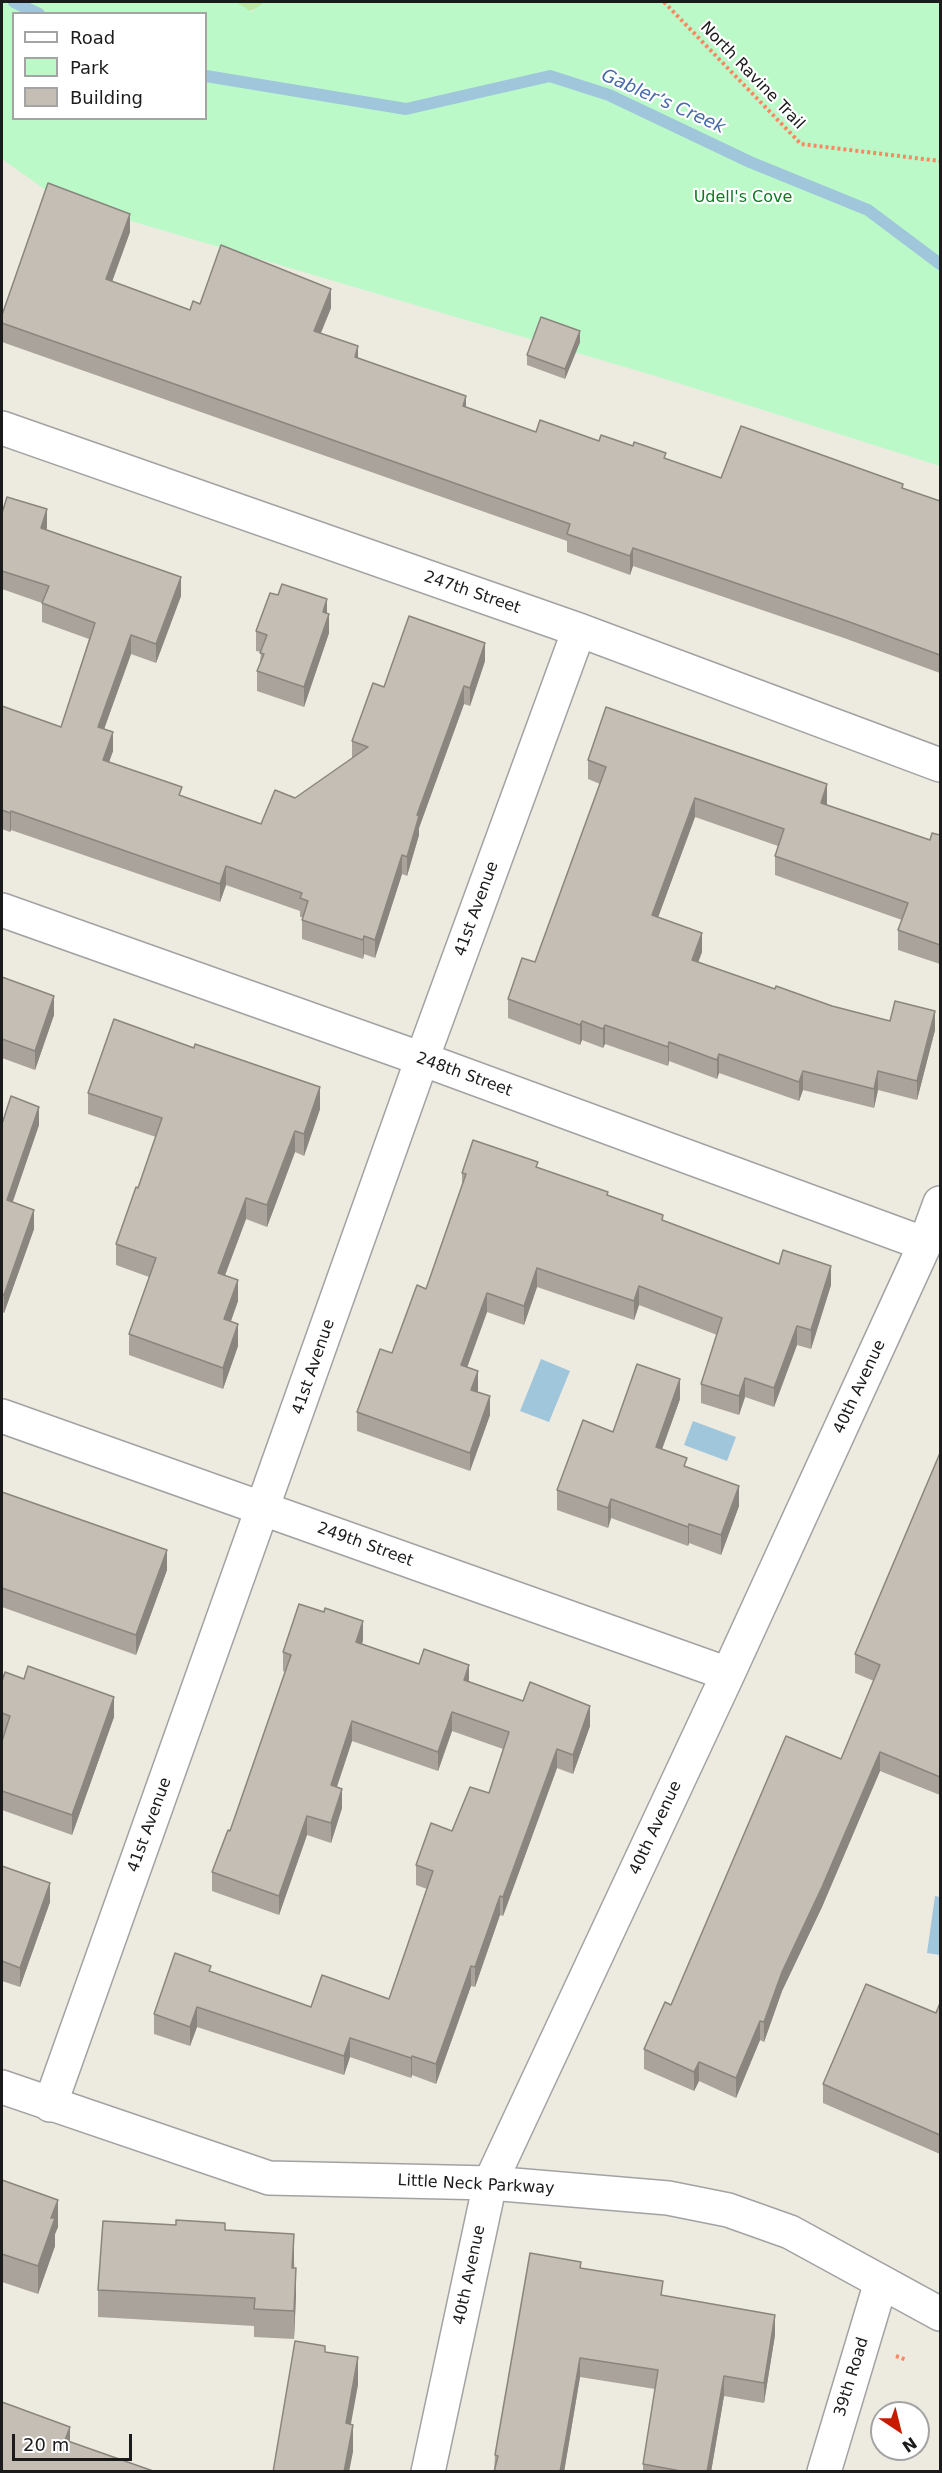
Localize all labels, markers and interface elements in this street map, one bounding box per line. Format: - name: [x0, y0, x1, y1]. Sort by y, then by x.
- legend: [12, 12, 207, 120]
- street label: North Ravine Trail: [696, 18, 808, 134]
- text: Road: [70, 27, 115, 48]
- text: Park: [70, 57, 109, 78]
- water label: Gabler’s Creek: [598, 65, 728, 139]
- text: Building: [70, 87, 143, 108]
- park label: Udell's Cove: [694, 188, 792, 208]
- street label: 247th Street: [421, 568, 523, 618]
- street label: 41st Avenue: [451, 859, 503, 959]
- street label: 248th Street: [413, 1049, 515, 1101]
- street label: 41st Avenue: [289, 1317, 339, 1417]
- street label: 40th Avenue: [830, 1337, 890, 1437]
- street label: 249th Street: [314, 1519, 416, 1571]
- street label: 41st Avenue: [124, 1775, 176, 1875]
- street label: 40th Avenue: [626, 1778, 686, 1878]
- street label: Little Neck Parkway: [397, 2171, 555, 2199]
- street label: 40th Avenue: [450, 2223, 490, 2327]
- street label: 39th Road: [831, 2335, 873, 2419]
- north arrow: [870, 2401, 930, 2461]
- scale bar: [15, 2422, 135, 2460]
- text: N: [899, 2433, 920, 2456]
- text: 20 m: [23, 2434, 69, 2455]

